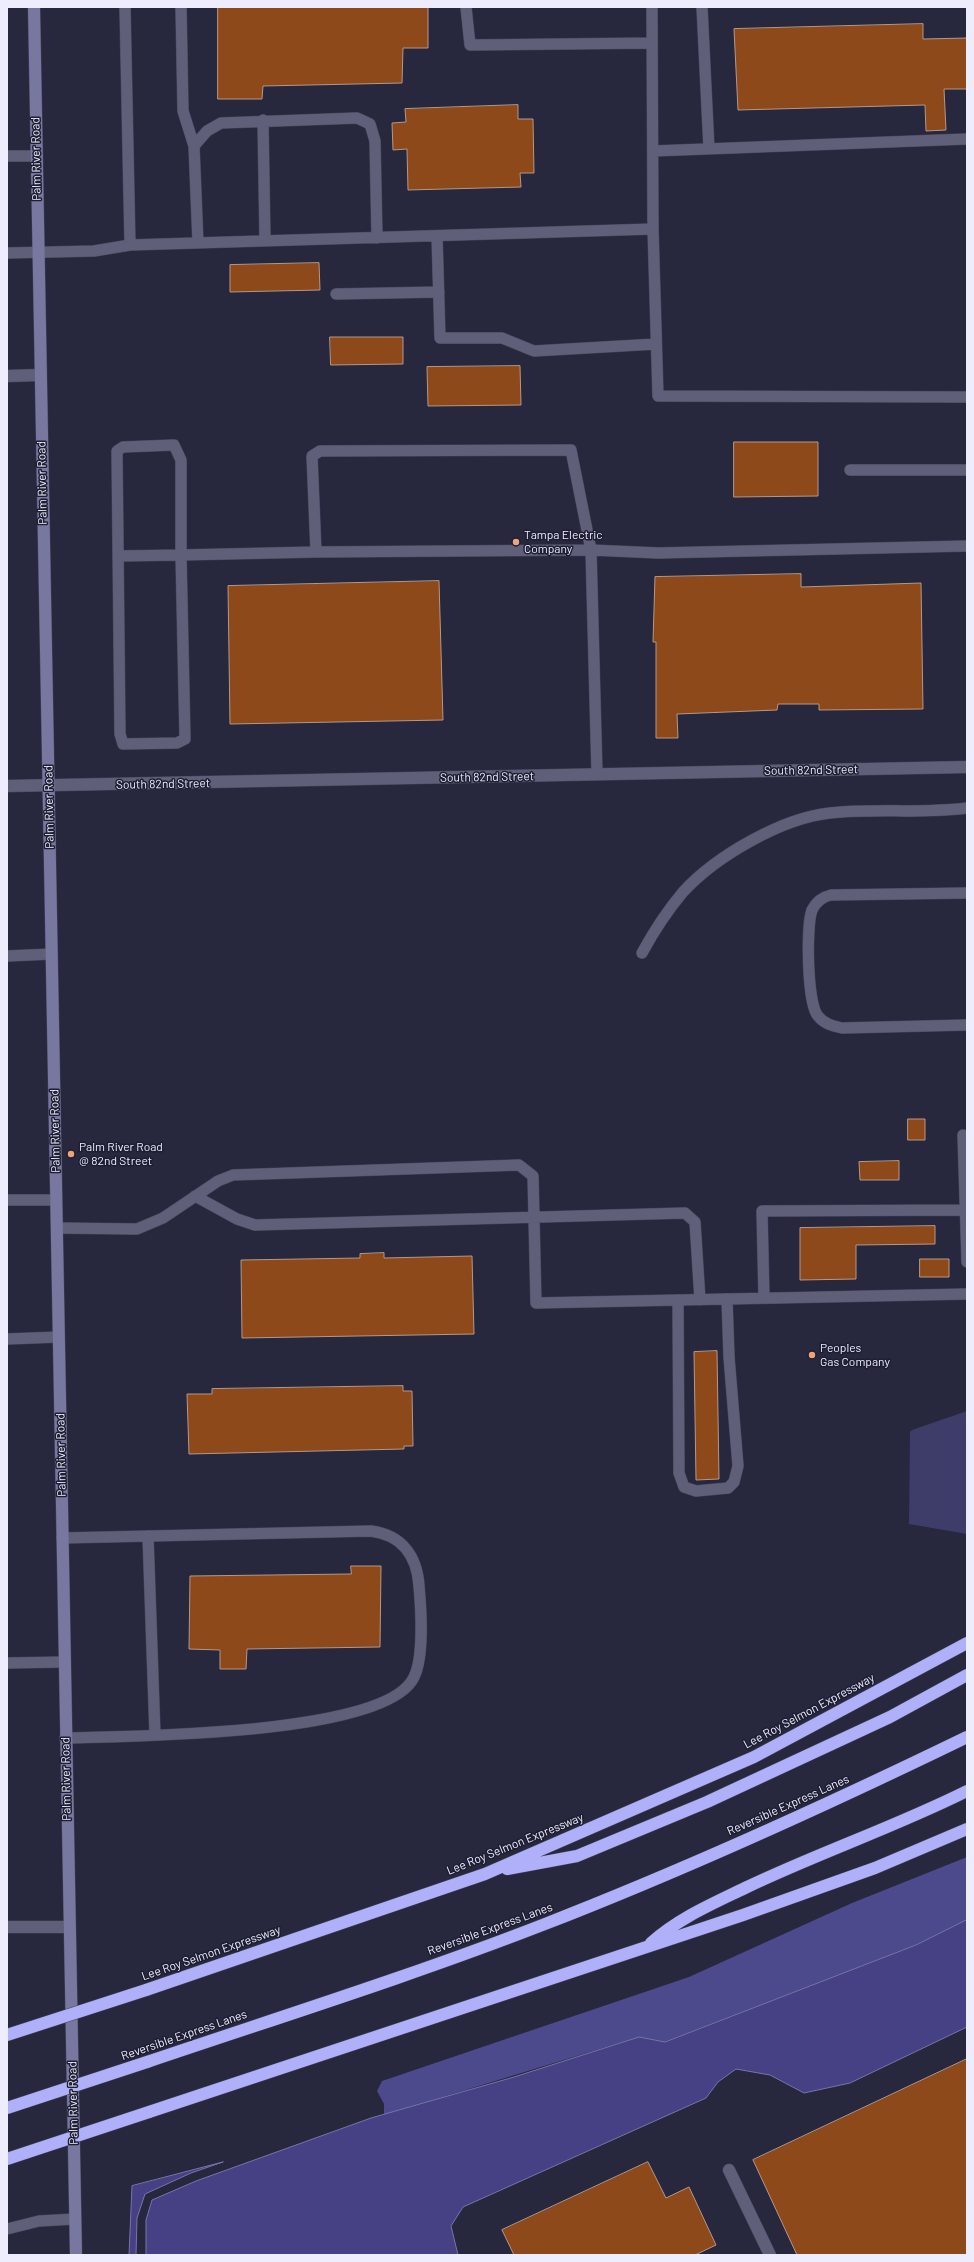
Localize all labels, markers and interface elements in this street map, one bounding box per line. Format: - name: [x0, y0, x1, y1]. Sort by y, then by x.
- street label: Palm River Road: [28, 117, 44, 201]
- street label: Palm River Road: [34, 441, 50, 525]
- place label: Tampa Electric Company: [524, 528, 603, 556]
- marker: Tampa Electric Company: [511, 537, 521, 547]
- street label: South 82nd Street: [764, 762, 858, 778]
- street label: Palm River Road: [41, 765, 57, 849]
- street label: South 82nd Street: [440, 769, 534, 785]
- street label: South 82nd Street: [116, 776, 210, 792]
- street label: Palm River Road: [47, 1089, 63, 1173]
- place label: Palm River Road @ 82nd Street: [79, 1140, 163, 1168]
- marker: Palm River Road @ 82nd Street: [66, 1149, 76, 1159]
- place label: Peoples Gas Company: [820, 1341, 890, 1369]
- marker: Peoples Gas Company: [807, 1350, 817, 1360]
- street label: Palm River Road: [53, 1413, 69, 1497]
- street label: Lee Roy Selmon Expressway: [741, 1670, 877, 1752]
- street label: Palm River Road: [58, 1737, 74, 1821]
- street label: Reversible Express Lanes: [725, 1772, 851, 1838]
- street label: Lee Roy Selmon Expressway: [444, 1810, 586, 1878]
- street label: Reversible Express Lanes: [425, 1900, 555, 1958]
- street label: Lee Roy Selmon Expressway: [140, 1922, 282, 1984]
- street label: Reversible Express Lanes: [119, 2007, 249, 2063]
- street label: Palm River Road: [65, 2061, 81, 2145]

